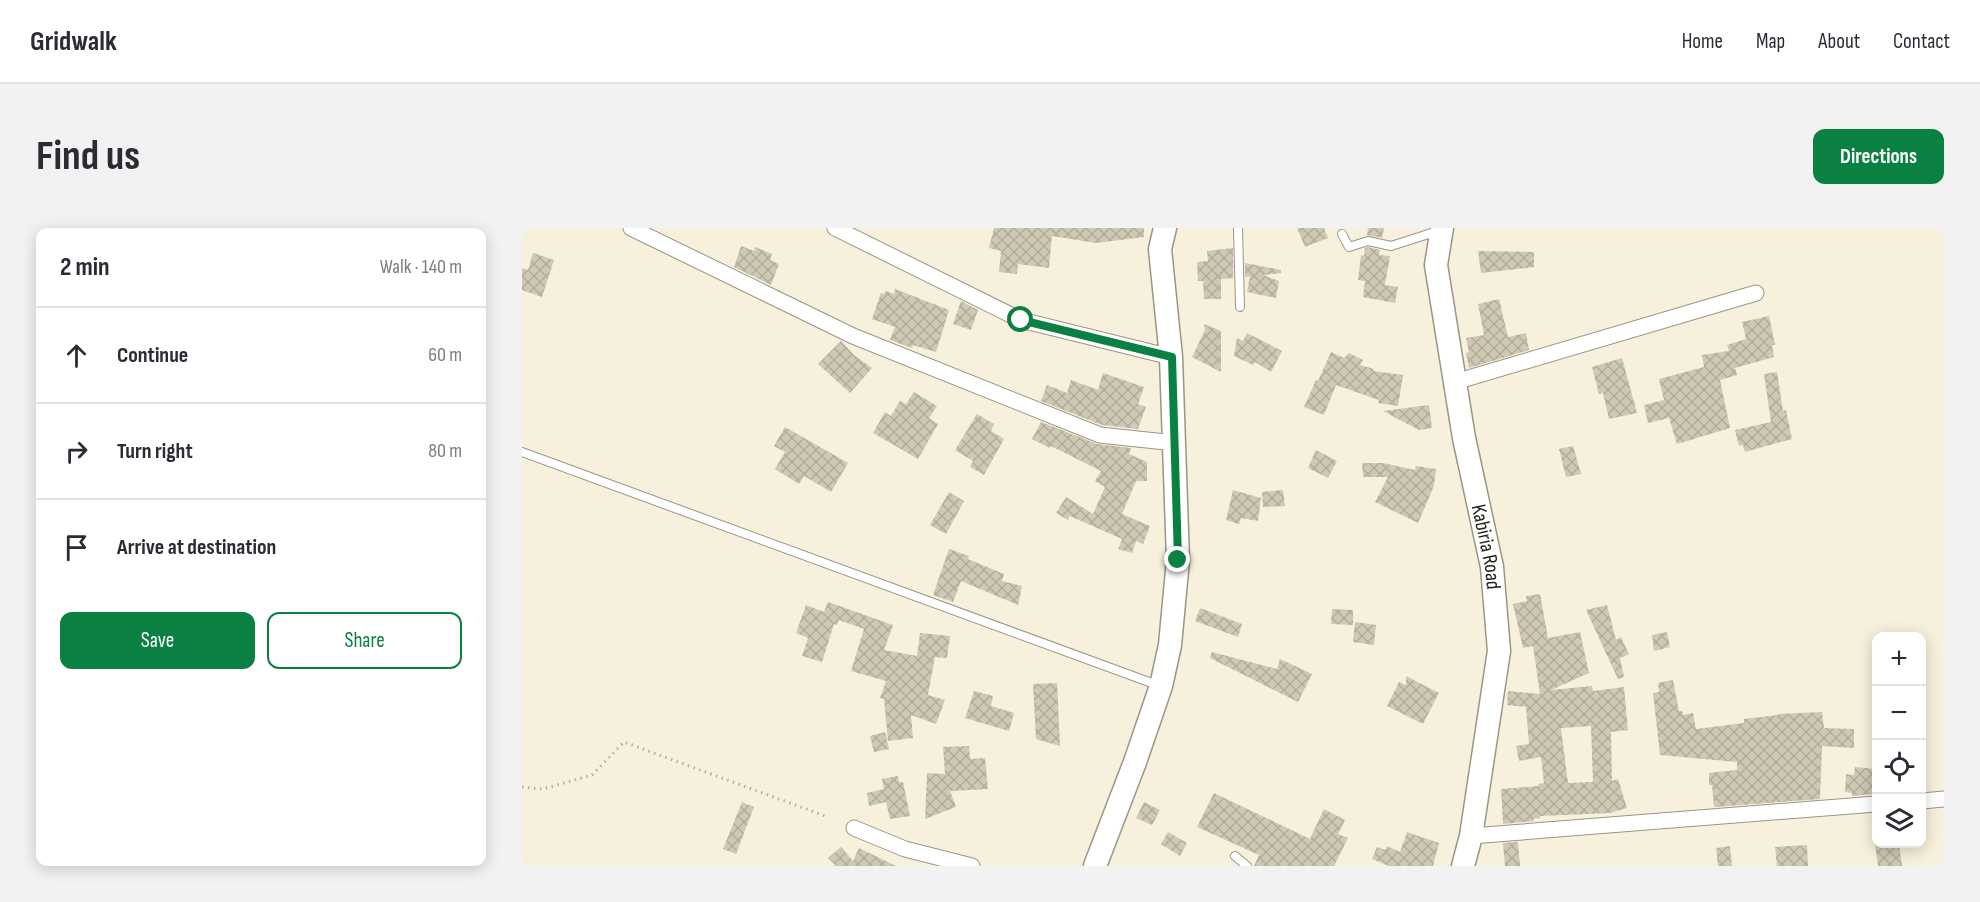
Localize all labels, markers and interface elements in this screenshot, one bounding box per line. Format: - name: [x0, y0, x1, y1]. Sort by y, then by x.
- text: Gridwalk: [30, 25, 117, 58]
- text: Home: [1682, 29, 1723, 54]
- text: Map: [1756, 29, 1785, 54]
- text: About: [1818, 29, 1860, 54]
- text: Contact: [1893, 29, 1950, 54]
- button: Directions: [1813, 129, 1944, 184]
- text: Find us: [36, 131, 140, 182]
- text: 2 min: [60, 252, 110, 283]
- text: Walk · 140 m: [380, 255, 462, 279]
- route start: [1007, 306, 1033, 332]
- icon: ahead: [60, 339, 93, 372]
- text: Continue: [117, 342, 188, 369]
- text: 60 m: [428, 343, 462, 367]
- icon: right: [60, 435, 93, 468]
- text: Turn right: [117, 438, 193, 465]
- text: 80 m: [428, 439, 462, 463]
- street label: Kabiria Road: [1466, 502, 1506, 590]
- icon: arrive: [60, 531, 93, 564]
- text: Arrive at destination: [117, 534, 276, 561]
- route end: [1164, 546, 1190, 572]
- button: Save: [60, 612, 255, 669]
- button: Share: [267, 612, 462, 669]
- map controls: [1872, 632, 1926, 848]
- button: +: [1872, 632, 1926, 686]
- button: −: [1872, 686, 1926, 740]
- button: locate: [1872, 740, 1926, 794]
- button: layers: [1872, 794, 1926, 848]

